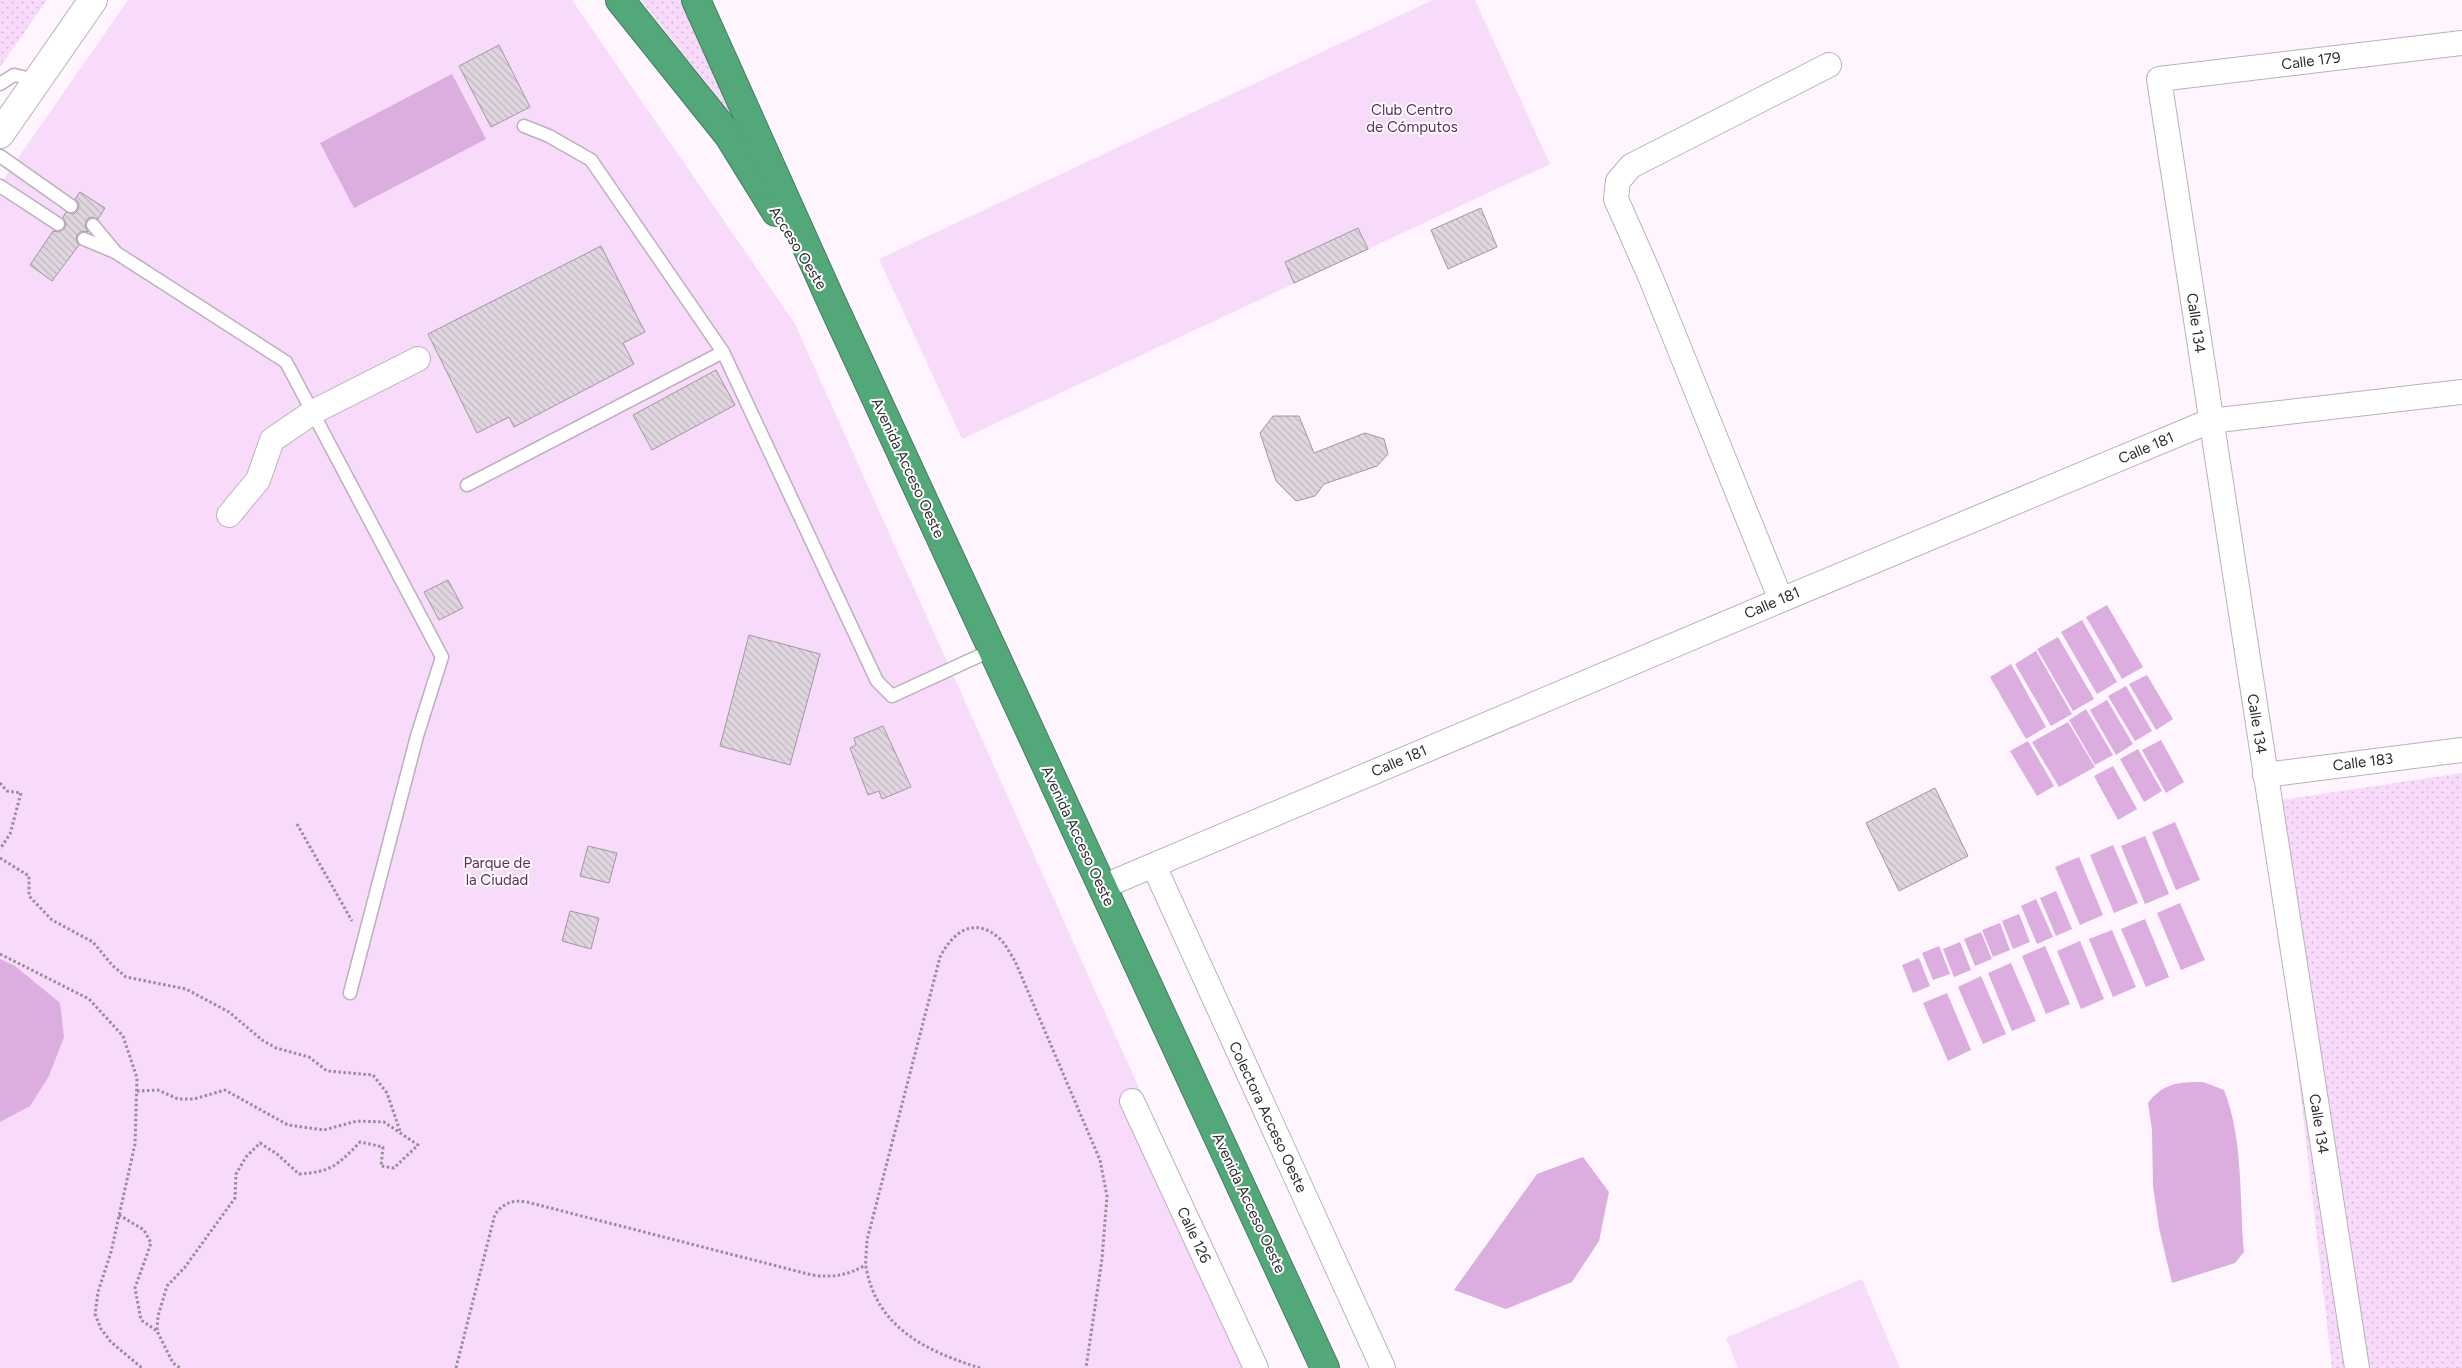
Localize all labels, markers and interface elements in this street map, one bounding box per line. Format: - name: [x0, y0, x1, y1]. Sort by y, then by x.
- street label: Calle 179: [2280, 48, 2342, 74]
- park label: Club Centro de Cómputos: [1366, 101, 1458, 136]
- street label: Acceso Oeste: [765, 203, 831, 293]
- street label: Calle 134: [2183, 292, 2209, 354]
- street label: Avenida Acceso Oeste: [868, 395, 948, 541]
- street label: Calle 181: [2116, 428, 2176, 468]
- street label: Calle 181: [1742, 583, 1802, 623]
- street label: Calle 134: [2243, 693, 2271, 755]
- street label: Calle 181: [1369, 741, 1429, 781]
- street label: Calle 183: [2332, 749, 2394, 775]
- street label: Avenida Acceso Oeste: [1038, 763, 1118, 909]
- park label: Parque de la Ciudad: [463, 854, 531, 889]
- street label: Colectora Acceso Oeste: [1225, 1039, 1311, 1195]
- street label: Calle 134: [2305, 1093, 2333, 1155]
- street label: Avenida Acceso Oeste: [1209, 1130, 1289, 1276]
- street label: Calle 126: [1173, 1204, 1215, 1266]

